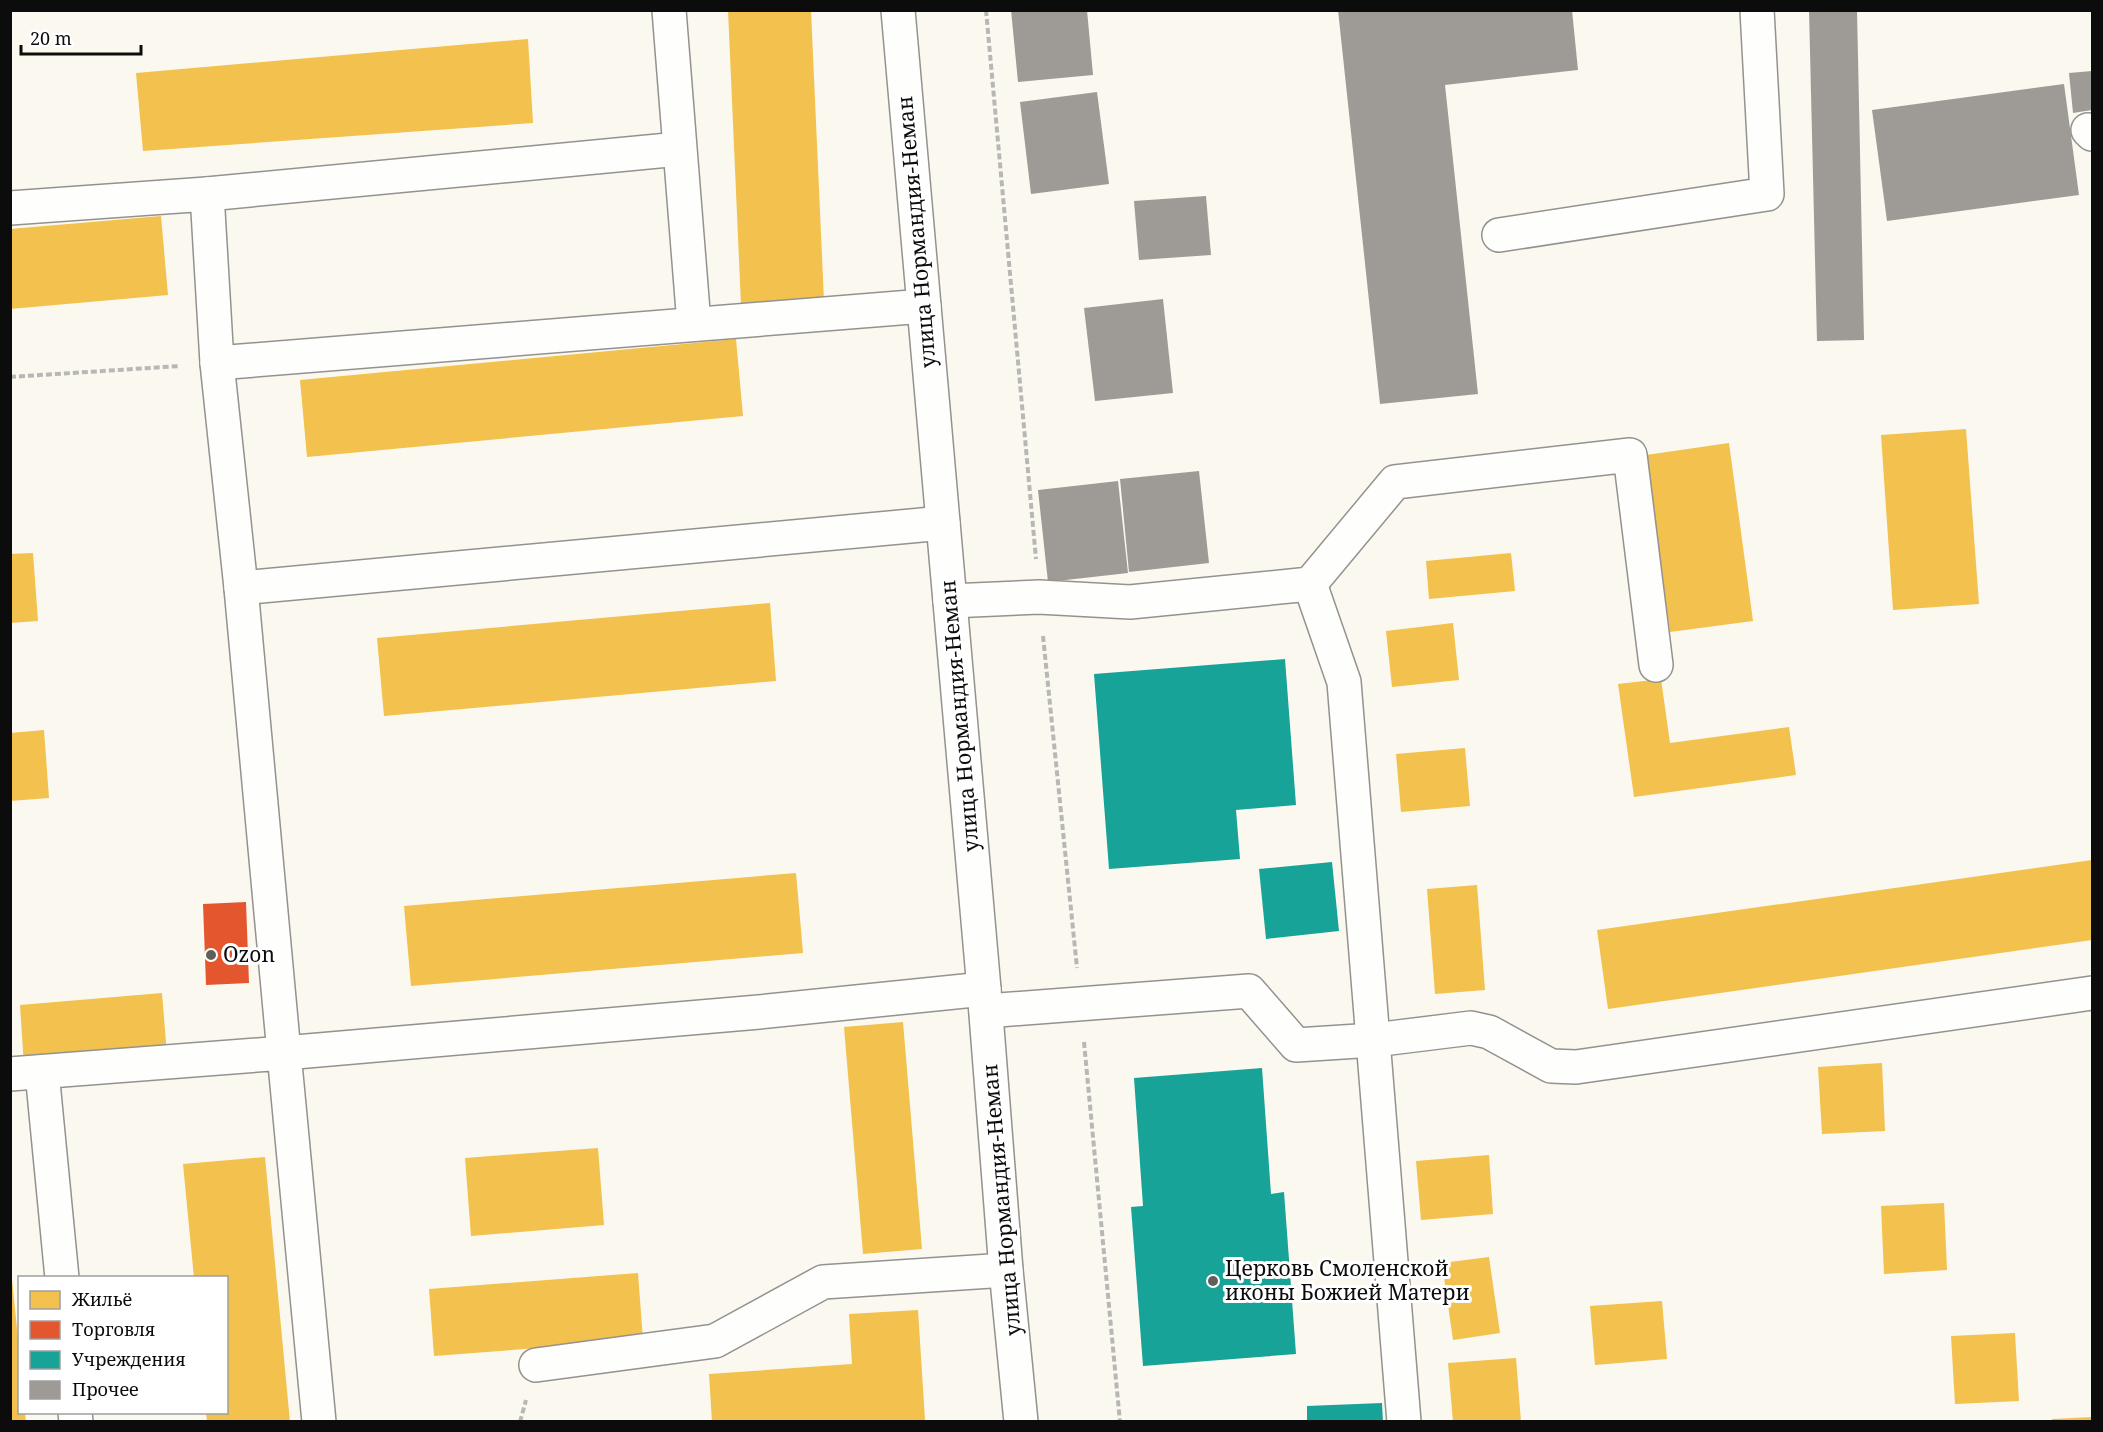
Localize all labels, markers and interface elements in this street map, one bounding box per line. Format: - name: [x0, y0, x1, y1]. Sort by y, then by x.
- scale bar: [21, 18, 141, 56]
- text: 20 m: [30, 26, 72, 50]
- street label: улица Нормандия-Неман: [890, 95, 942, 369]
- street label: улица Нормандия-Неман: [933, 579, 985, 853]
- place label: Ozon: [223, 940, 275, 968]
- marker: Ozon: [204, 948, 218, 962]
- street label: улица Нормандия-Неман: [975, 1063, 1027, 1337]
- place label: Церковь Смоленской иконы Божией Матери: [1225, 1254, 1470, 1306]
- marker: Церковь Смоленской иконы Божией Матери: [1206, 1274, 1220, 1288]
- legend: [18, 1276, 228, 1414]
- text: Жильё: [71, 1287, 132, 1311]
- text: Торговля: [72, 1317, 155, 1341]
- text: Учреждения: [72, 1347, 186, 1371]
- text: Прочее: [72, 1377, 139, 1401]

